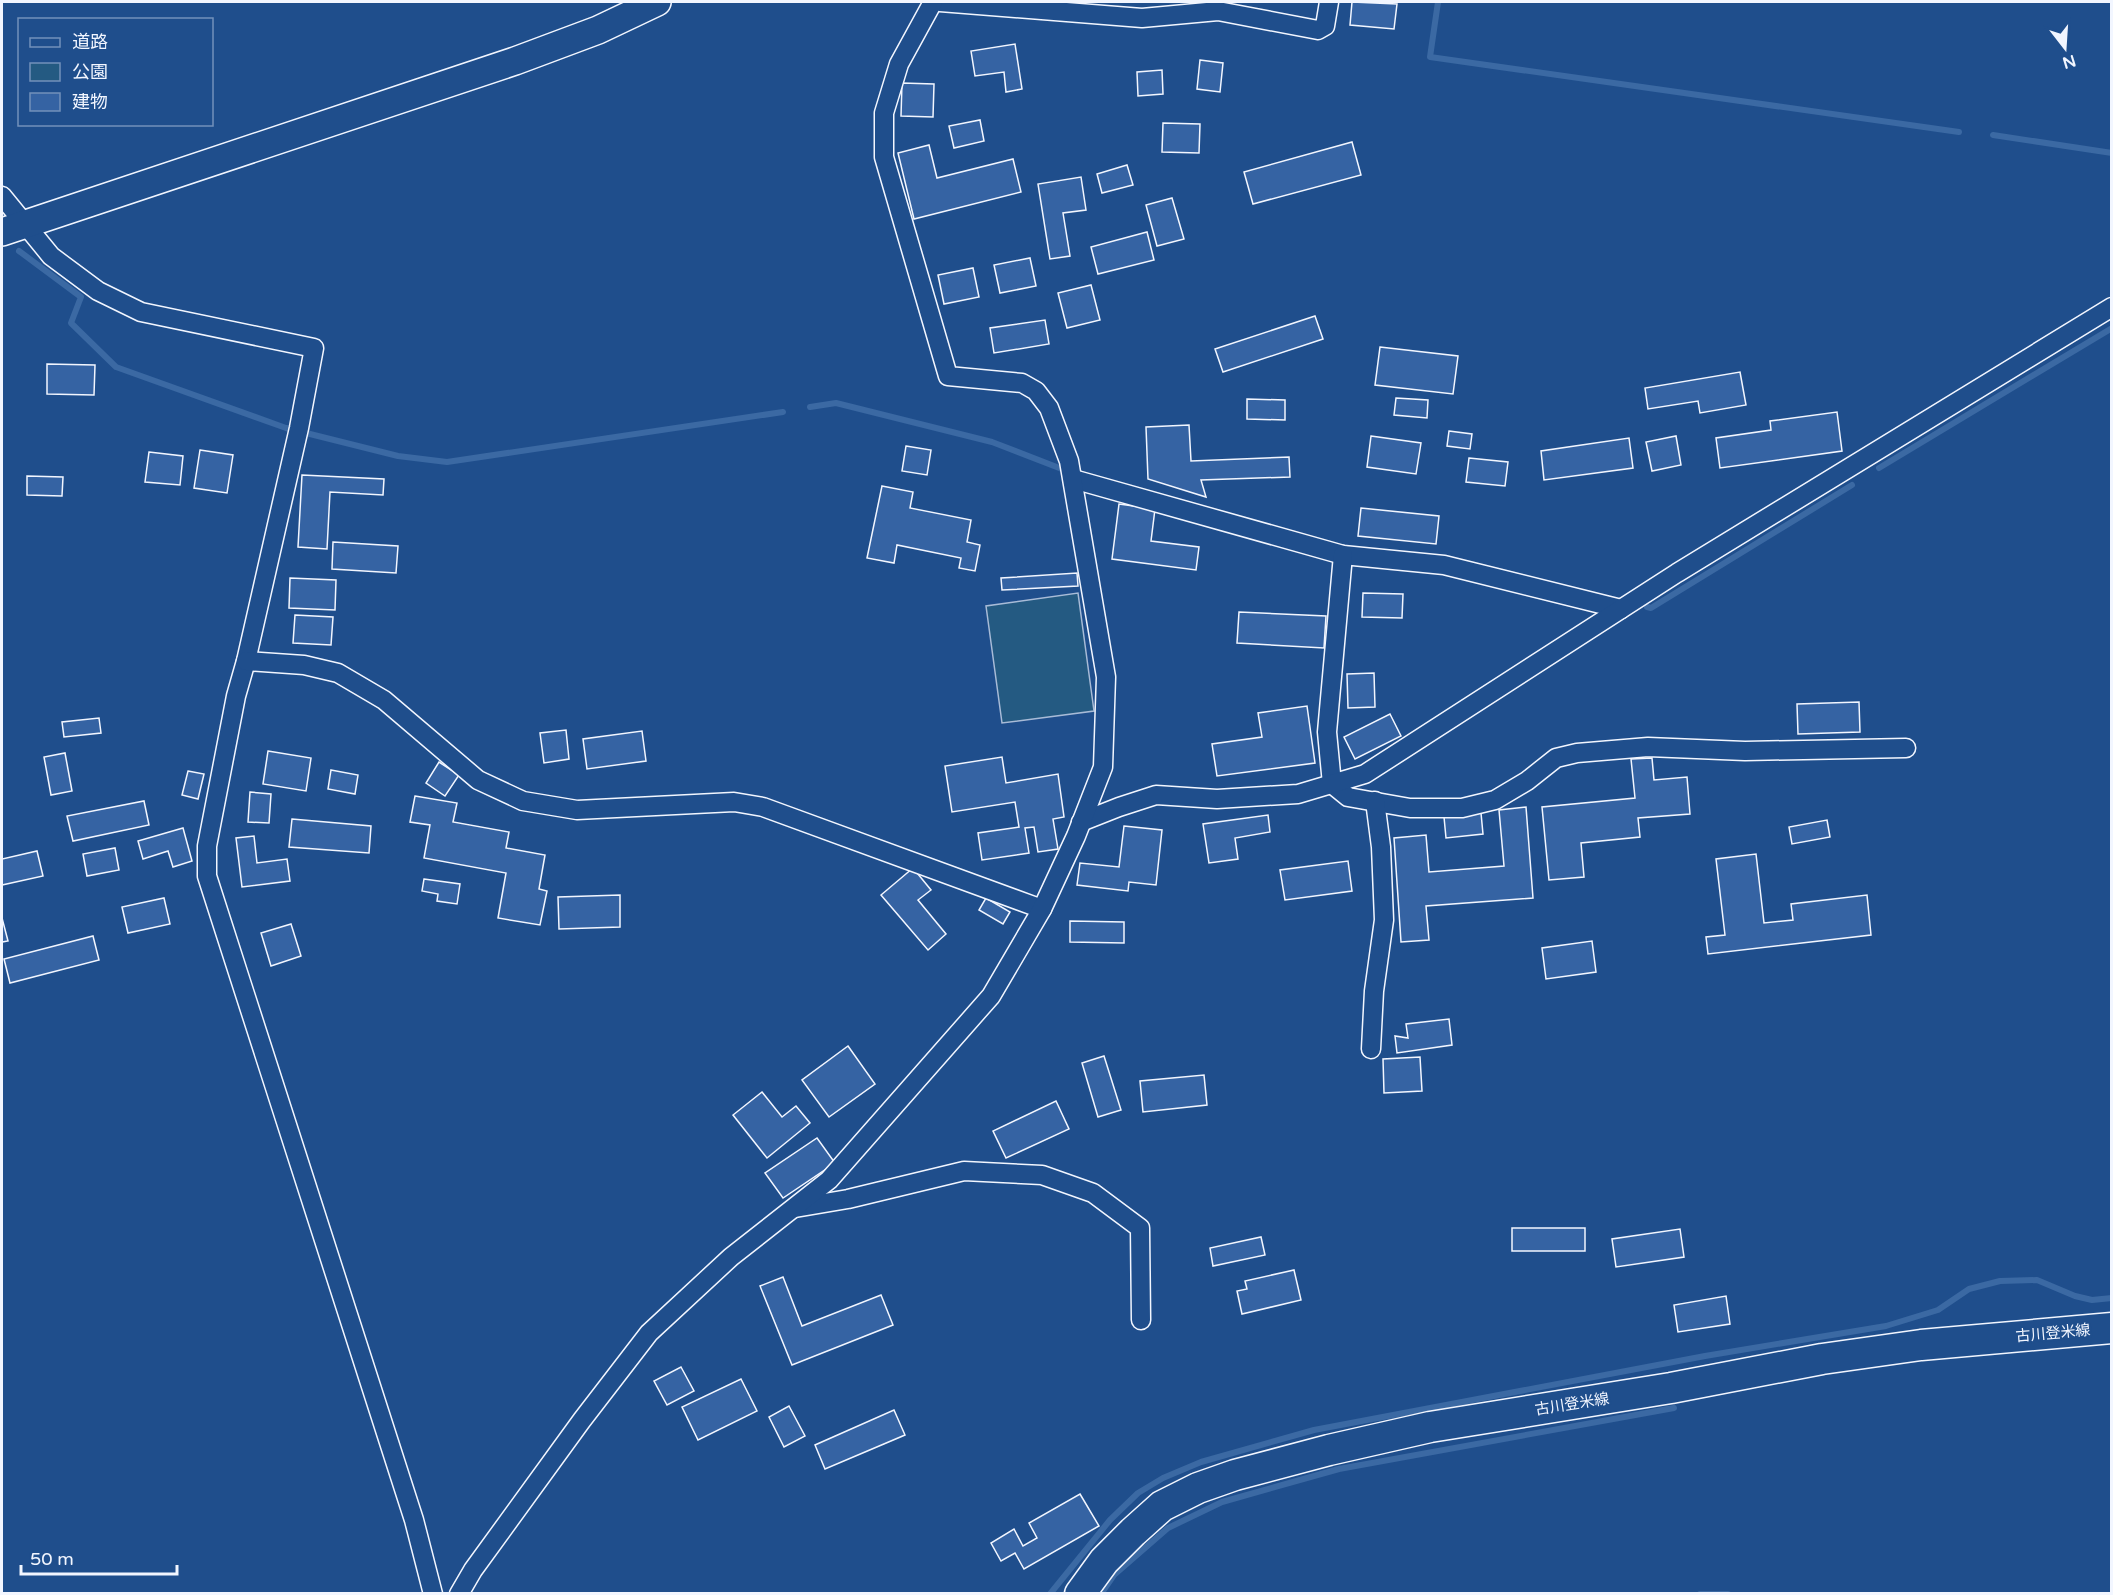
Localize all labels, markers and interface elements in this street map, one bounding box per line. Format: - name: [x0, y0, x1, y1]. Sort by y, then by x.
- legend: [18, 18, 213, 126]
- north arrow: [2035, 18, 2095, 78]
- text: 道路: [72, 31, 108, 53]
- text: N: [2060, 50, 2078, 73]
- text: 公園: [72, 61, 108, 83]
- text: 建物: [72, 91, 108, 113]
- street label: 古川登米線: [2015, 1321, 2091, 1345]
- street label: 古川登米線: [1534, 1389, 1610, 1419]
- scale bar: [21, 1538, 177, 1576]
- text: 50 m: [30, 1548, 74, 1570]

